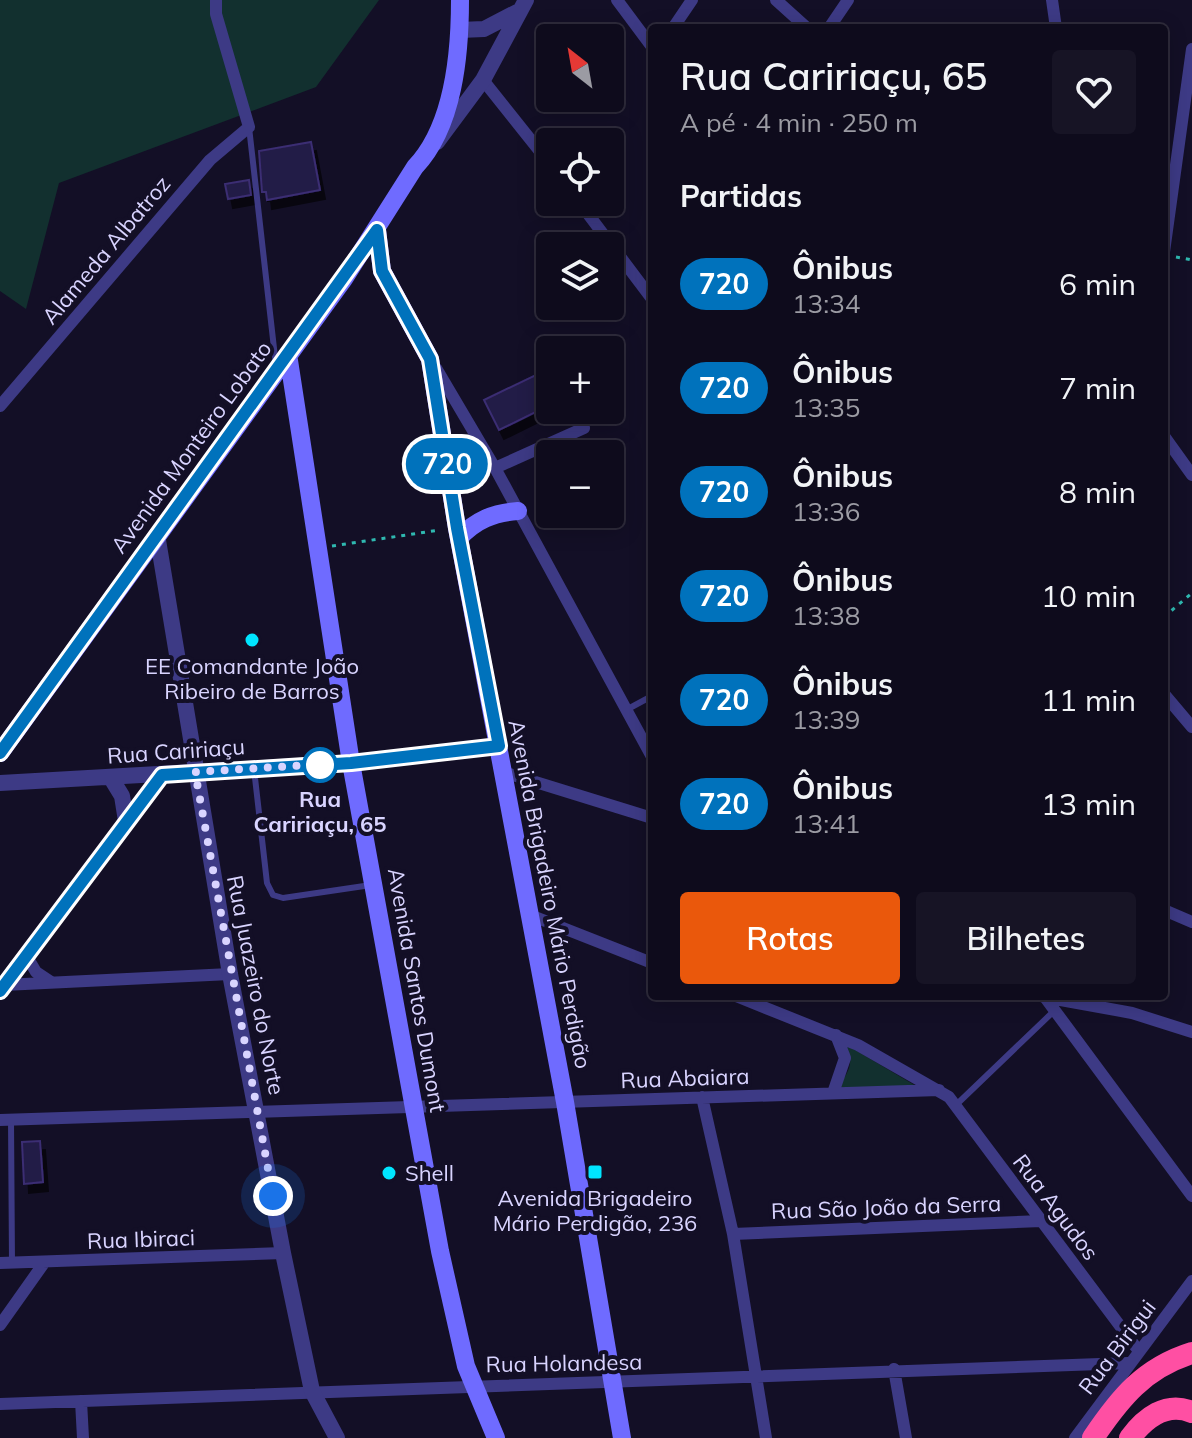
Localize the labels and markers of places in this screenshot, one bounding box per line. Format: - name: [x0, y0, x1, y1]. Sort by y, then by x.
- marker: EE Comandante João Ribeiro de Barros: [243, 631, 261, 649]
- place label: EE Comandante João Ribeiro de Barros: [145, 652, 359, 705]
- marker: Rua Caririaçu, 65: [303, 748, 337, 782]
- place label: Rua Caririaçu, 65: [254, 785, 386, 838]
- place label: Shell: [405, 1159, 454, 1187]
- marker: Avenida Brigadeiro Mário Perdigão, 236: [586, 1163, 604, 1181]
- marker: Shell: [380, 1164, 398, 1182]
- place label: Avenida Brigadeiro Mário Perdigão, 236: [493, 1184, 697, 1237]

